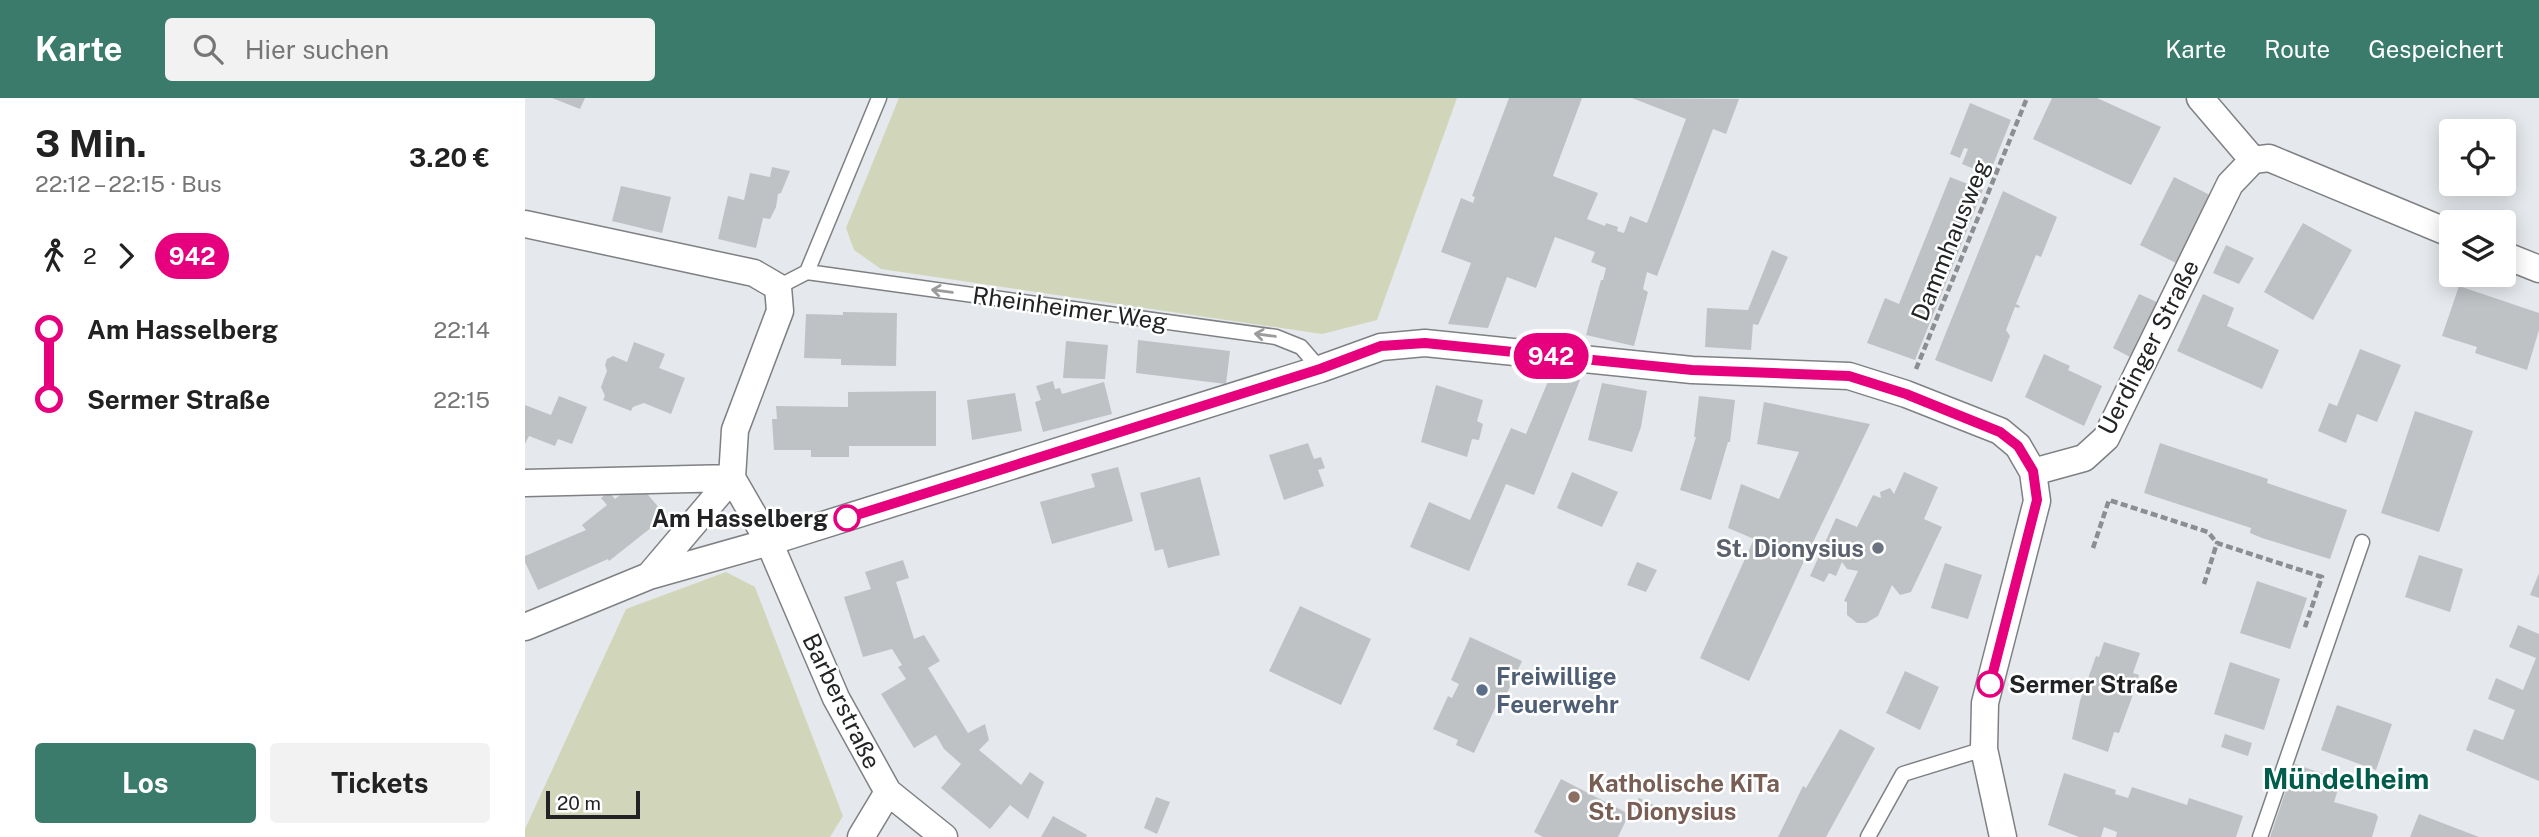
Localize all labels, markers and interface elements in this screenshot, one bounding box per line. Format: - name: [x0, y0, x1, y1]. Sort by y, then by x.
- search box: [165, 18, 655, 81]
- text: Karte: [35, 30, 123, 68]
- icon: search: [189, 30, 227, 68]
- text: Hier suchen: [245, 34, 389, 65]
- text: Karte: [2165, 35, 2226, 63]
- text: Route: [2264, 35, 2330, 63]
- text: Gespeichert: [2368, 35, 2504, 63]
- map controls: [2439, 119, 2516, 287]
- button: locate: [2439, 119, 2516, 196]
- text: 3 Min.: [35, 121, 147, 166]
- text: 3.20 €: [409, 142, 490, 173]
- street label: Dammhausweg: [1905, 155, 1995, 325]
- text: 22:12 – 22:15 · Bus: [35, 170, 222, 197]
- button: layers: [2439, 210, 2516, 287]
- icon: walk: [35, 237, 73, 275]
- icon: forward: [107, 237, 145, 275]
- text: 2: [83, 242, 97, 269]
- text: 942: [169, 242, 215, 270]
- street label: Uerdinger Straße: [2092, 255, 2204, 439]
- street label: Rheinheimer Weg: [971, 280, 1169, 336]
- one-way arrow: [931, 284, 954, 297]
- text: Am Hasselberg: [87, 314, 278, 345]
- text: 22:14: [434, 316, 490, 343]
- one-way arrow: [1254, 328, 1276, 341]
- line badge: 942: [1511, 333, 1591, 379]
- text: 942: [1528, 342, 1574, 370]
- text: Sermer Straße: [87, 384, 270, 415]
- text: 22:15: [433, 386, 490, 413]
- place label: Am Hasselberg: [652, 504, 828, 532]
- marker: Am Hasselberg: [834, 505, 860, 531]
- place label: St. Dionysius: [1716, 534, 1864, 562]
- marker: St. Dionysius: [1870, 540, 1886, 556]
- street label: Barberstraße: [797, 629, 887, 773]
- place label: Freiwillige Feuerwehr: [1496, 662, 1619, 718]
- place label: Sermer Straße: [2009, 670, 2178, 698]
- marker: Sermer Straße: [1977, 671, 2003, 697]
- marker: Freiwillige Feuerwehr: [1474, 682, 1490, 698]
- button: Los: [35, 743, 256, 823]
- button: Tickets: [270, 743, 490, 823]
- district label: Mündelheim: [2263, 762, 2429, 795]
- place label: Katholische KiTa St. Dionysius: [1588, 769, 1780, 825]
- scale bar: [546, 788, 641, 820]
- marker: Katholische KiTa St. Dionysius: [1566, 789, 1582, 805]
- text: 20 m: [557, 792, 601, 814]

